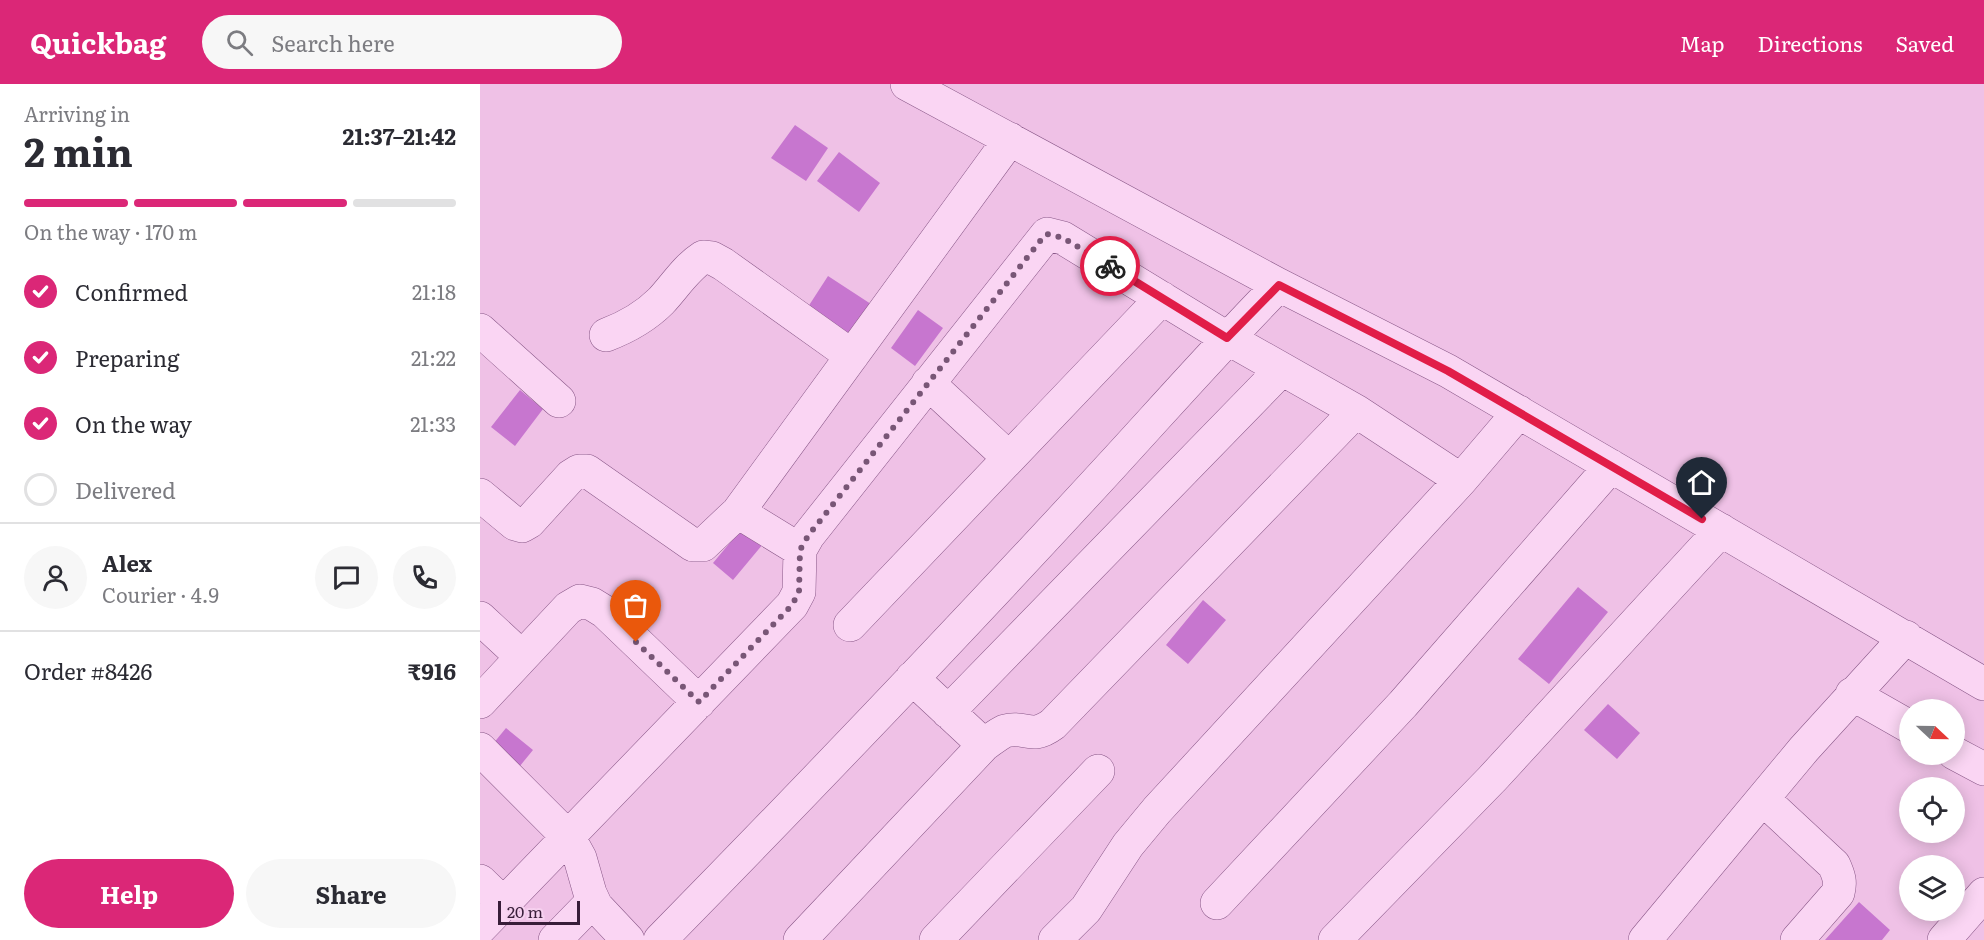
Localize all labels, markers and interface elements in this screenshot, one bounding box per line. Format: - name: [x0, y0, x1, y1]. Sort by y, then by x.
- search box: [202, 15, 622, 69]
- text: Quickbag: [30, 21, 166, 63]
- icon: search: [223, 26, 256, 59]
- text: Search here: [271, 26, 395, 59]
- text: Map: [1680, 27, 1725, 58]
- text: Directions: [1758, 27, 1863, 58]
- text: Saved: [1896, 27, 1954, 58]
- text: Arriving in: [24, 98, 130, 128]
- text: 21:37–21:42: [343, 119, 456, 152]
- text: 2 min: [24, 121, 133, 179]
- text: On the way · 170 m: [24, 216, 198, 246]
- courier: [1080, 236, 1140, 296]
- icon: bike: [1094, 250, 1127, 283]
- icon: check: [24, 275, 57, 308]
- text: Confirmed: [75, 275, 188, 308]
- text: 21:18: [412, 276, 456, 306]
- icon: check: [24, 341, 57, 374]
- text: Preparing: [75, 341, 179, 374]
- text: 21:22: [411, 342, 456, 372]
- icon: check: [24, 407, 57, 440]
- text: On the way: [75, 407, 192, 440]
- text: 21:33: [410, 408, 456, 438]
- pin: [1676, 457, 1727, 519]
- icon: home: [1685, 466, 1718, 499]
- text: Delivered: [75, 473, 176, 506]
- button: person: [24, 546, 87, 609]
- text: Alex: [102, 546, 152, 579]
- button: chat: [315, 546, 378, 609]
- button: phone: [393, 546, 456, 609]
- text: Courier · 4.9: [102, 579, 219, 609]
- pin: [610, 580, 661, 642]
- icon: bag: [619, 589, 652, 622]
- text: Order #8426: [24, 654, 152, 687]
- text: ₹916: [408, 654, 456, 687]
- north arrow: [1899, 699, 1965, 765]
- map controls: [1899, 699, 1965, 921]
- button: locate: [1899, 777, 1965, 843]
- button: layers: [1899, 855, 1965, 921]
- button: Help: [24, 859, 234, 928]
- button: Share: [246, 859, 456, 928]
- scale bar: [498, 898, 580, 926]
- text: 20 m: [507, 899, 543, 923]

